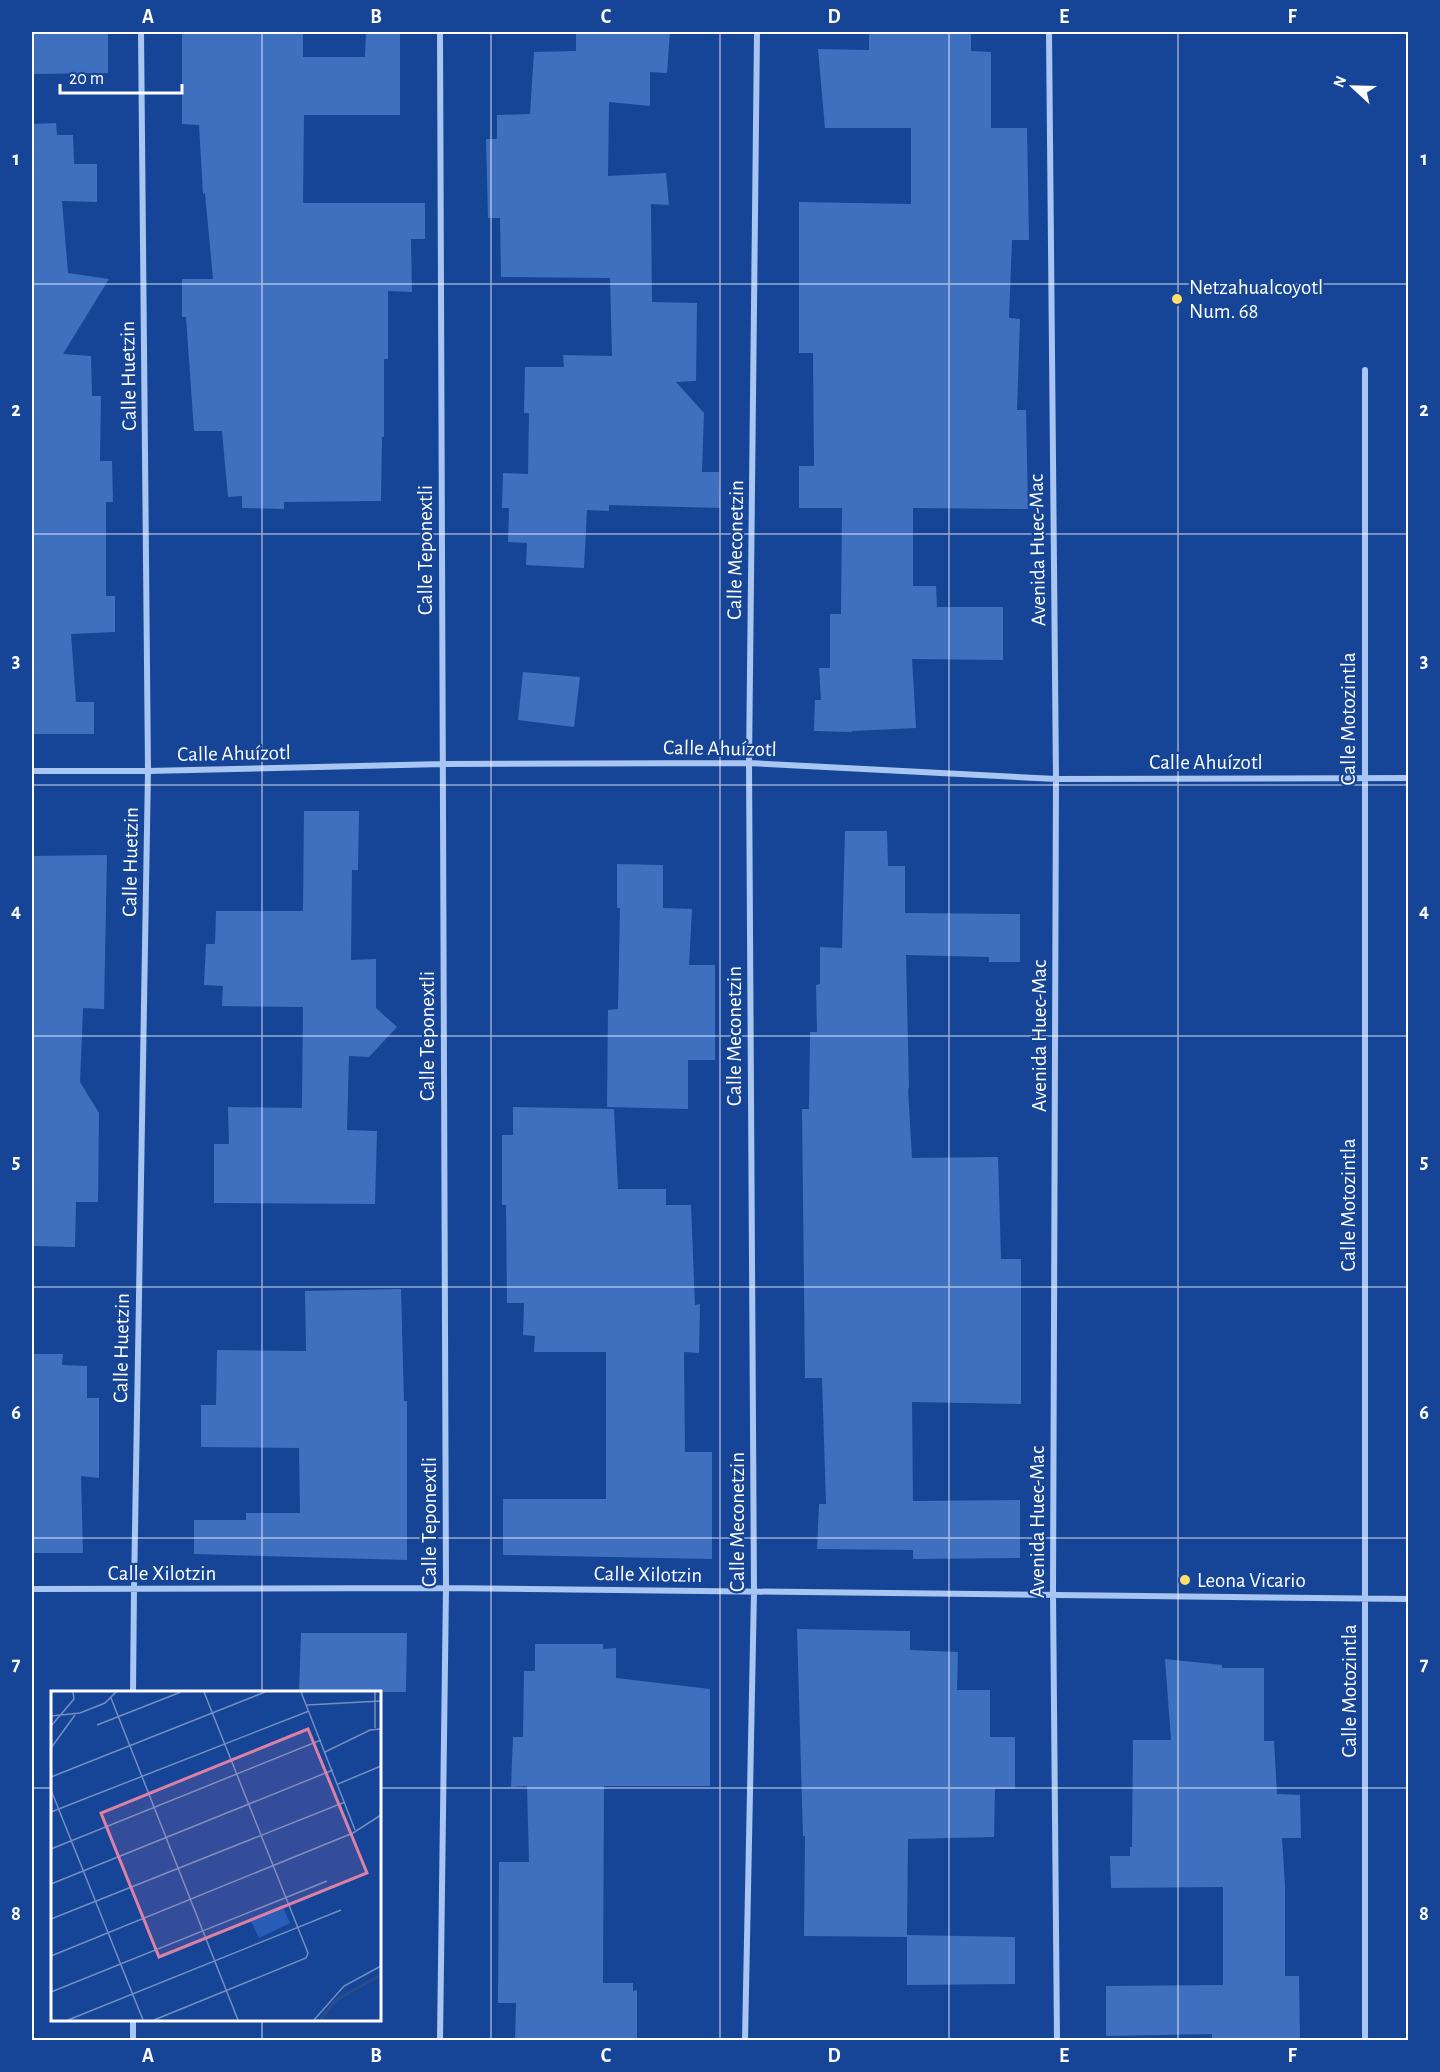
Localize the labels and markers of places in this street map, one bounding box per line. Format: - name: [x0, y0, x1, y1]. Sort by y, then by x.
- place label: Netzahualcoyotl Num. 68: [1189, 277, 1323, 322]
- marker: Netzahualcoyotl Num. 68: [1170, 292, 1184, 306]
- place label: Leona Vicario: [1197, 1570, 1306, 1591]
- marker: Leona Vicario: [1178, 1573, 1192, 1587]

